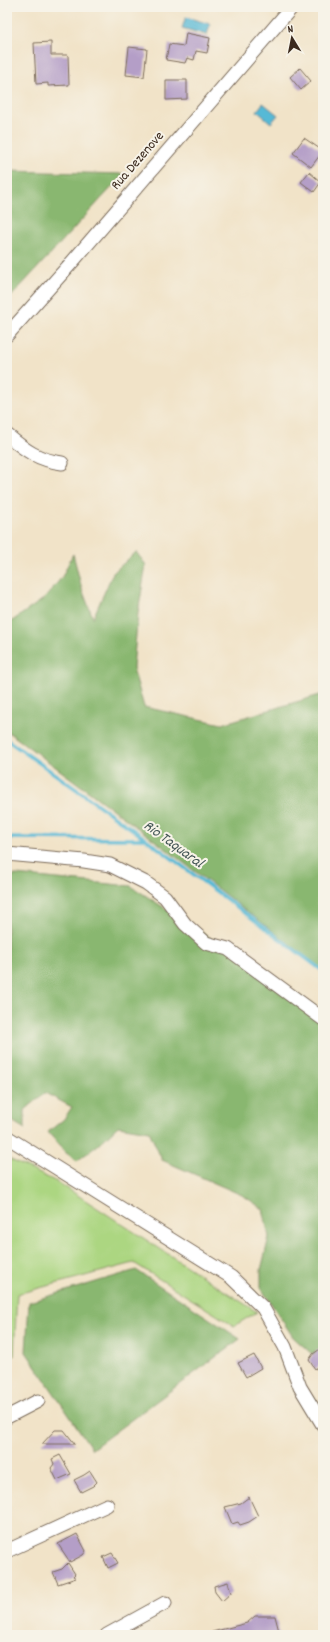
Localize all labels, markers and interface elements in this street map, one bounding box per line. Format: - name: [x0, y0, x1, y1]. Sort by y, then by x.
- north arrow: [272, 18, 312, 58]
- text: N: [287, 22, 295, 38]
- street label: Rua Dezenove: [107, 127, 169, 195]
- water label: Rio Taquaral: [138, 816, 209, 875]

